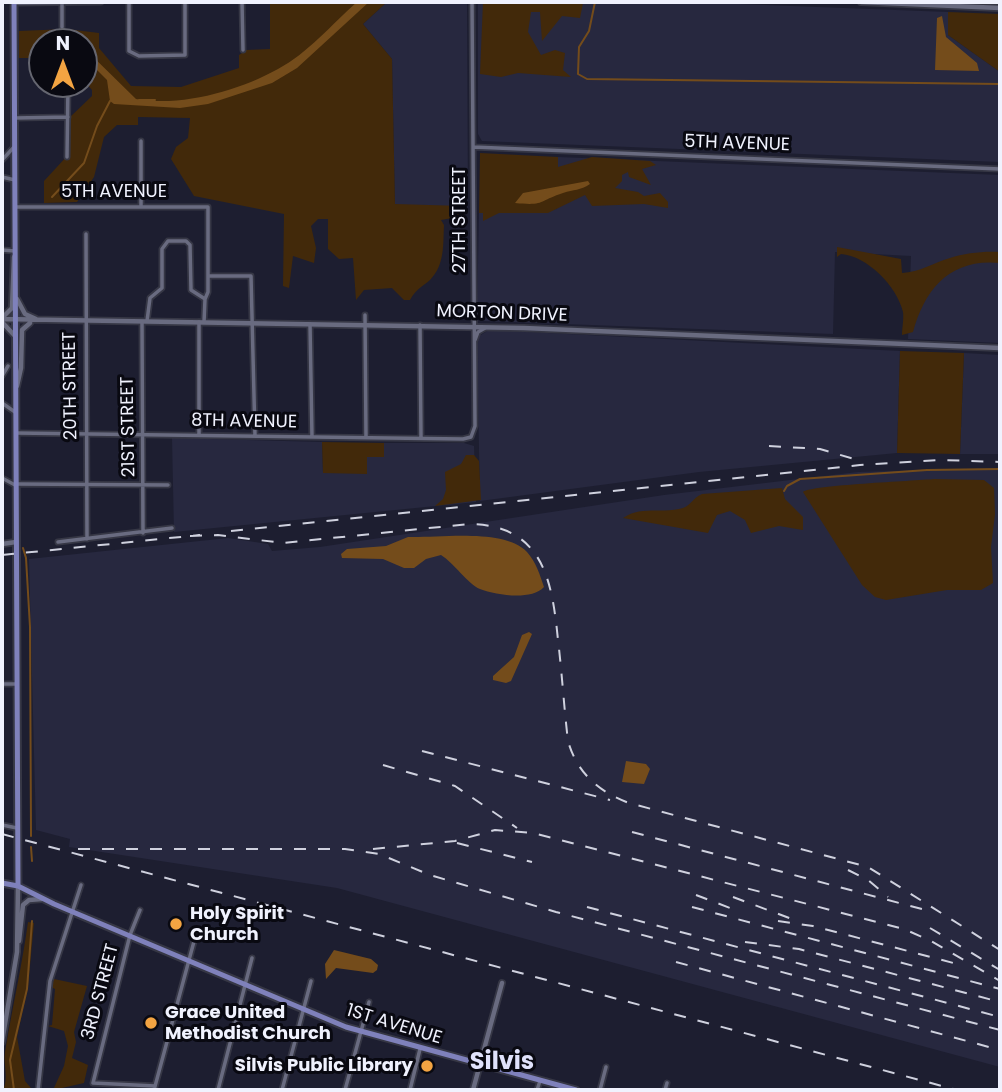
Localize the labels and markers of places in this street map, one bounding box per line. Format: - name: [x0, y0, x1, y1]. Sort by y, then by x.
- place label: Holy Spirit Church: [190, 903, 284, 946]
- marker: Holy Spirit Church: [168, 916, 184, 932]
- place label: Grace United Methodist Church: [165, 1002, 331, 1044]
- marker: Grace United Methodist Church: [143, 1015, 159, 1031]
- place label: Silvis Public Library: [235, 1055, 413, 1077]
- marker: Silvis Public Library: [419, 1058, 435, 1074]

